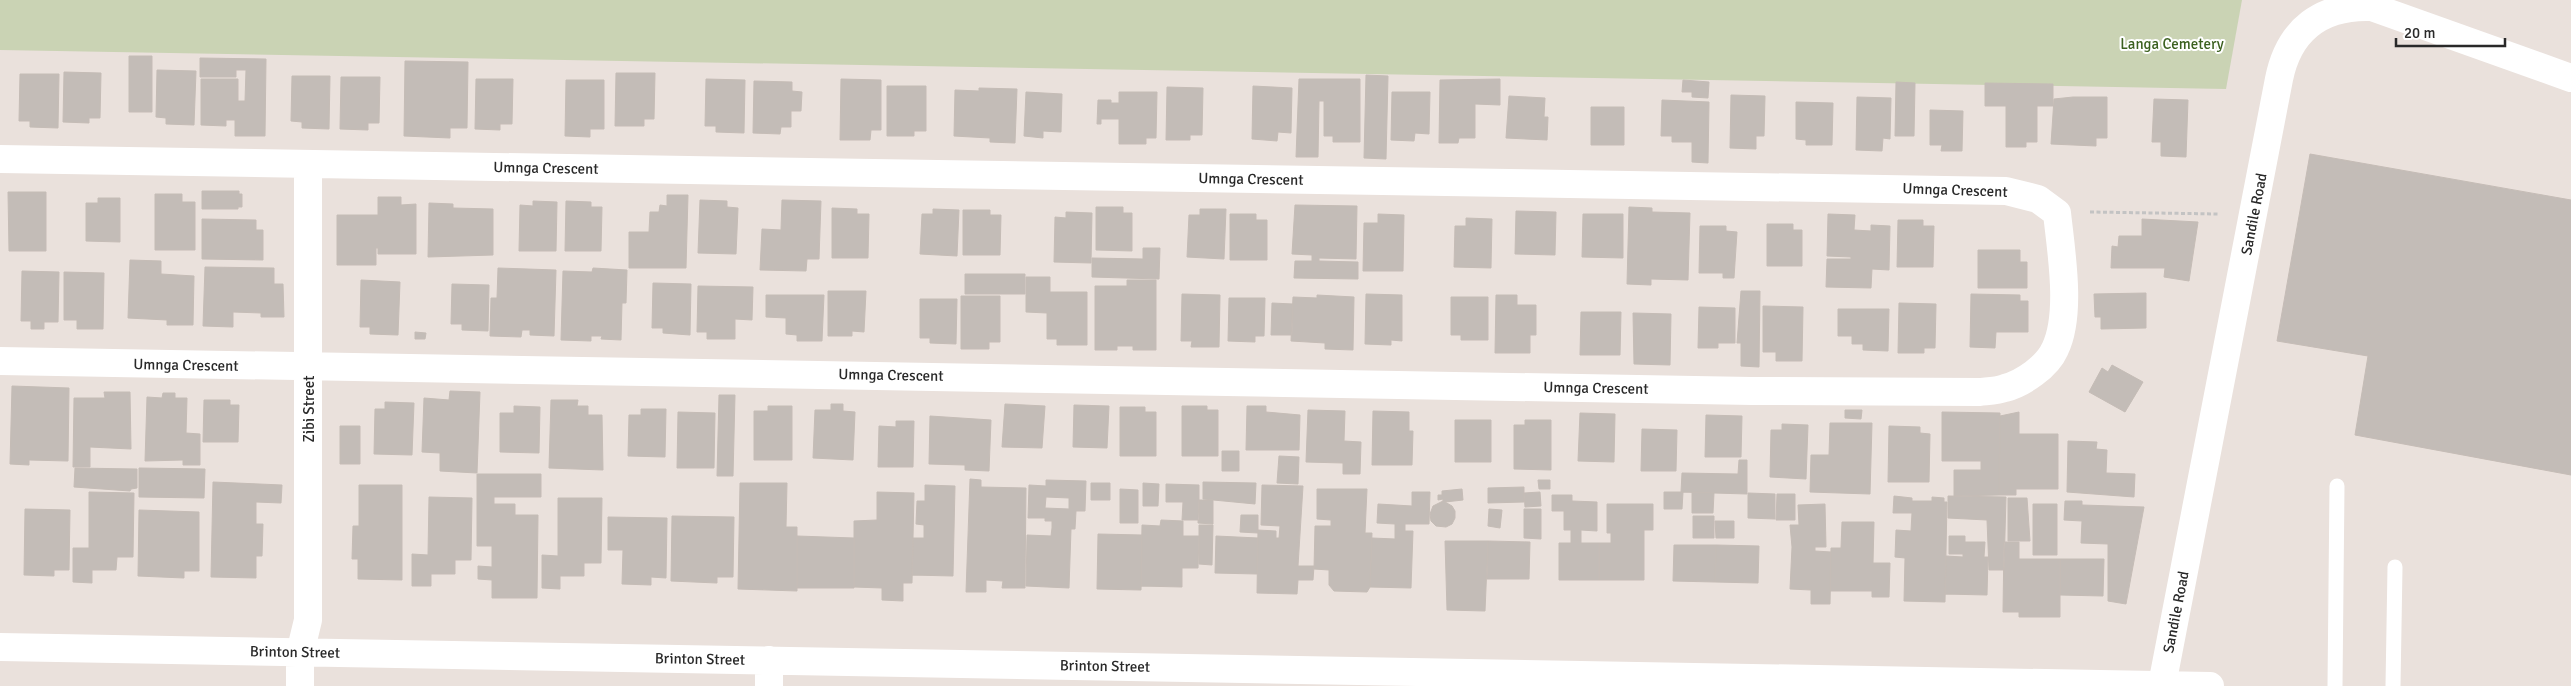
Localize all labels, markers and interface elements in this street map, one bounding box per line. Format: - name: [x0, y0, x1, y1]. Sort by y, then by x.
- scale bar: [2396, 15, 2505, 47]
- text: 20 m: [2404, 24, 2435, 42]
- park label: Langa Cemetery: [2120, 35, 2224, 53]
- street label: Umnga Crescent: [493, 158, 599, 178]
- street label: Umnga Crescent: [1198, 169, 1304, 189]
- street label: Sandile Road: [2237, 171, 2271, 257]
- street label: Umnga Crescent: [1902, 179, 2008, 201]
- street label: Umnga Crescent: [133, 355, 239, 375]
- street label: Umnga Crescent: [838, 365, 944, 385]
- street label: Zibi Street: [300, 376, 318, 442]
- street label: Umnga Crescent: [1543, 378, 1649, 398]
- street label: Sandile Road: [2159, 569, 2193, 655]
- street label: Brinton Street: [250, 642, 340, 662]
- street label: Brinton Street: [655, 649, 745, 669]
- street label: Brinton Street: [1060, 656, 1150, 676]

